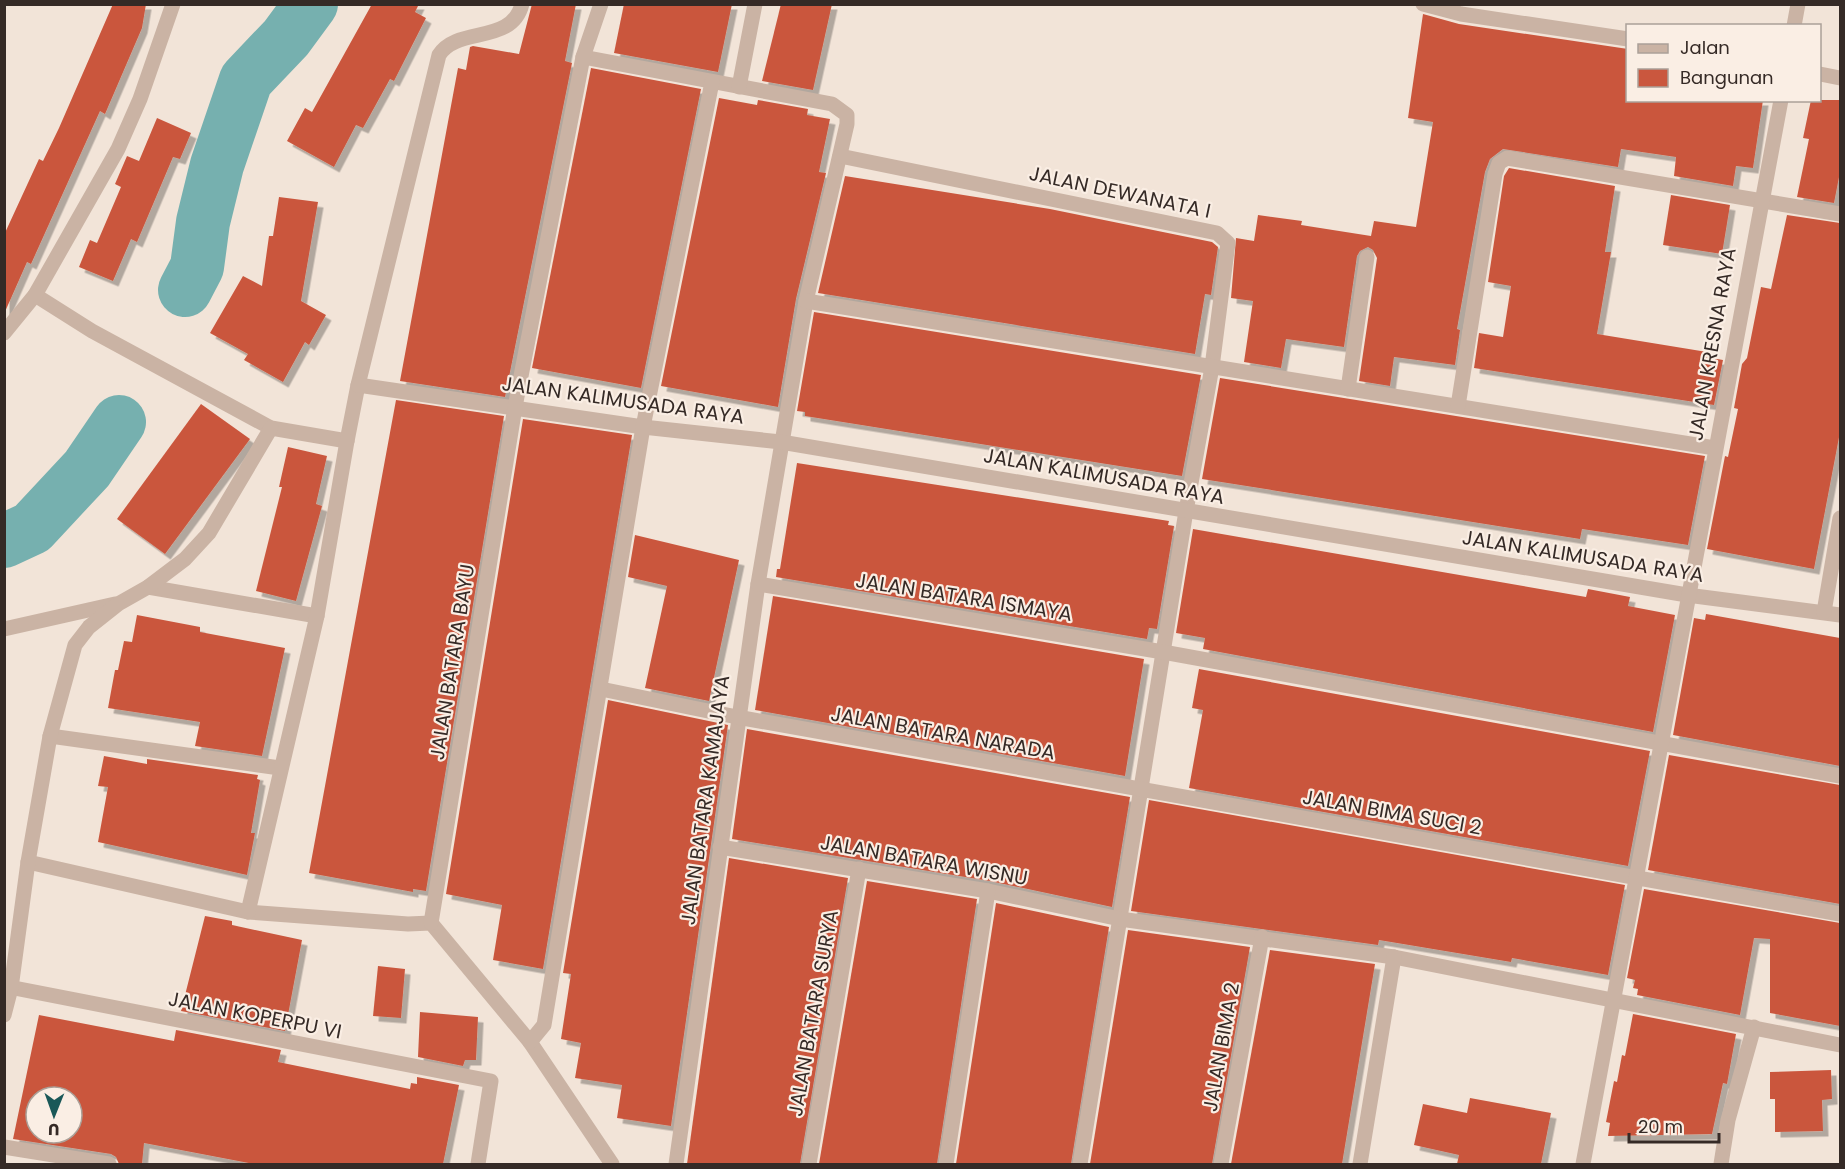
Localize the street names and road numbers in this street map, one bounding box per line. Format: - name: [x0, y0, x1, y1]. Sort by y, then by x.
- street label: JALAN DEWANATA I: [1027, 159, 1213, 225]
- street label: JALAN KRESNA RAYA: [1681, 245, 1743, 443]
- street label: JALAN KALIMUSADA RAYA: [500, 369, 746, 431]
- street label: JALAN KALIMUSADA RAYA: [981, 441, 1227, 511]
- street label: JALAN KALIMUSADA RAYA: [1460, 523, 1706, 589]
- street label: JALAN BATARA BAYU: [423, 562, 481, 762]
- street label: JALAN BATARA ISMAYA: [854, 566, 1074, 628]
- street label: JALAN BATARA KAMAJAYA: [674, 673, 736, 927]
- street label: JALAN BATARA NARADA: [829, 699, 1057, 767]
- street label: JALAN BIMA SUCI 2: [1300, 782, 1484, 842]
- street label: JALAN BATARA WISNU: [818, 828, 1030, 892]
- street label: JALAN BATARA SURYA: [781, 908, 845, 1118]
- street label: JALAN BIMA 2: [1196, 980, 1246, 1114]
- street label: JALAN KOPERPU VI: [166, 984, 344, 1046]

